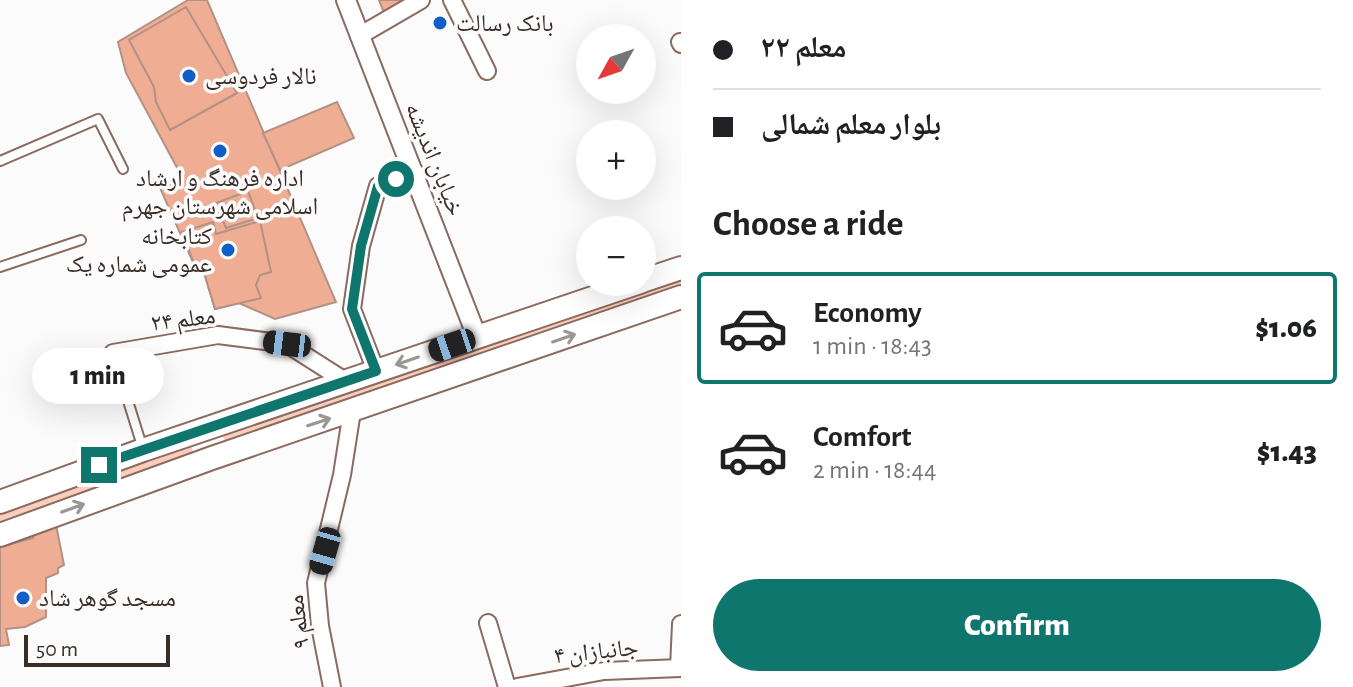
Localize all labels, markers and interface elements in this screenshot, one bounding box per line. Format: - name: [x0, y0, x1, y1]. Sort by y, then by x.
- place label: بانک رسالت: [456, 12, 554, 37]
- marker: بانک رسالت: [431, 14, 449, 32]
- north arrow: [576, 24, 656, 104]
- map controls: [576, 24, 656, 296]
- text: معلم ۲۲: [761, 33, 846, 63]
- place label: نالار فردوسی: [205, 65, 317, 90]
- marker: نالار فردوسی: [180, 67, 198, 85]
- street label: خیابان اندیشه: [400, 100, 468, 220]
- text: بلوار معلم شمالی: [761, 110, 941, 140]
- button: +: [576, 120, 656, 200]
- marker: اداره فرهنگ و ارشاد اسلامی شهرستان جهرم: [211, 142, 229, 160]
- route start: [378, 161, 414, 197]
- place label: اداره فرهنگ و ارشاد اسلامی شهرستان جهرم: [122, 167, 318, 222]
- text: Choose a ride: [713, 206, 903, 242]
- button: −: [576, 216, 656, 296]
- place label: کتابخانه عمومی شماره یک: [66, 225, 212, 278]
- marker: کتابخانه عمومی شماره یک: [219, 241, 237, 259]
- icon: car: [717, 292, 789, 364]
- text: Economy: [813, 298, 922, 328]
- street label: معلم ۲۴: [149, 304, 217, 339]
- text: $1.06: [1255, 313, 1317, 343]
- car: [425, 326, 479, 364]
- car: [262, 329, 312, 359]
- one-way arrow: [552, 329, 577, 344]
- text: 1 min · 18:43: [813, 333, 932, 359]
- callout: 1 min: [33, 349, 165, 405]
- one-way arrow: [395, 354, 420, 369]
- text: 1 min: [70, 363, 126, 389]
- one-way arrow: [306, 414, 331, 429]
- icon: car: [717, 416, 789, 488]
- text: Comfort: [813, 422, 912, 452]
- text: $1.43: [1257, 437, 1317, 467]
- route end: [81, 447, 117, 483]
- text: 2 min · 18:44: [813, 457, 936, 483]
- one-way arrow: [60, 499, 85, 514]
- car: [307, 525, 343, 577]
- button: Confirm: [713, 579, 1321, 671]
- place label: مسجد گوهر شاد: [39, 587, 176, 611]
- marker: مسجد گوهر شاد: [14, 589, 32, 607]
- street label: معلم ۹: [284, 593, 317, 650]
- scale bar: [24, 631, 170, 667]
- street label: جانبازان ۴: [553, 636, 640, 669]
- text: 50 m: [36, 638, 78, 660]

